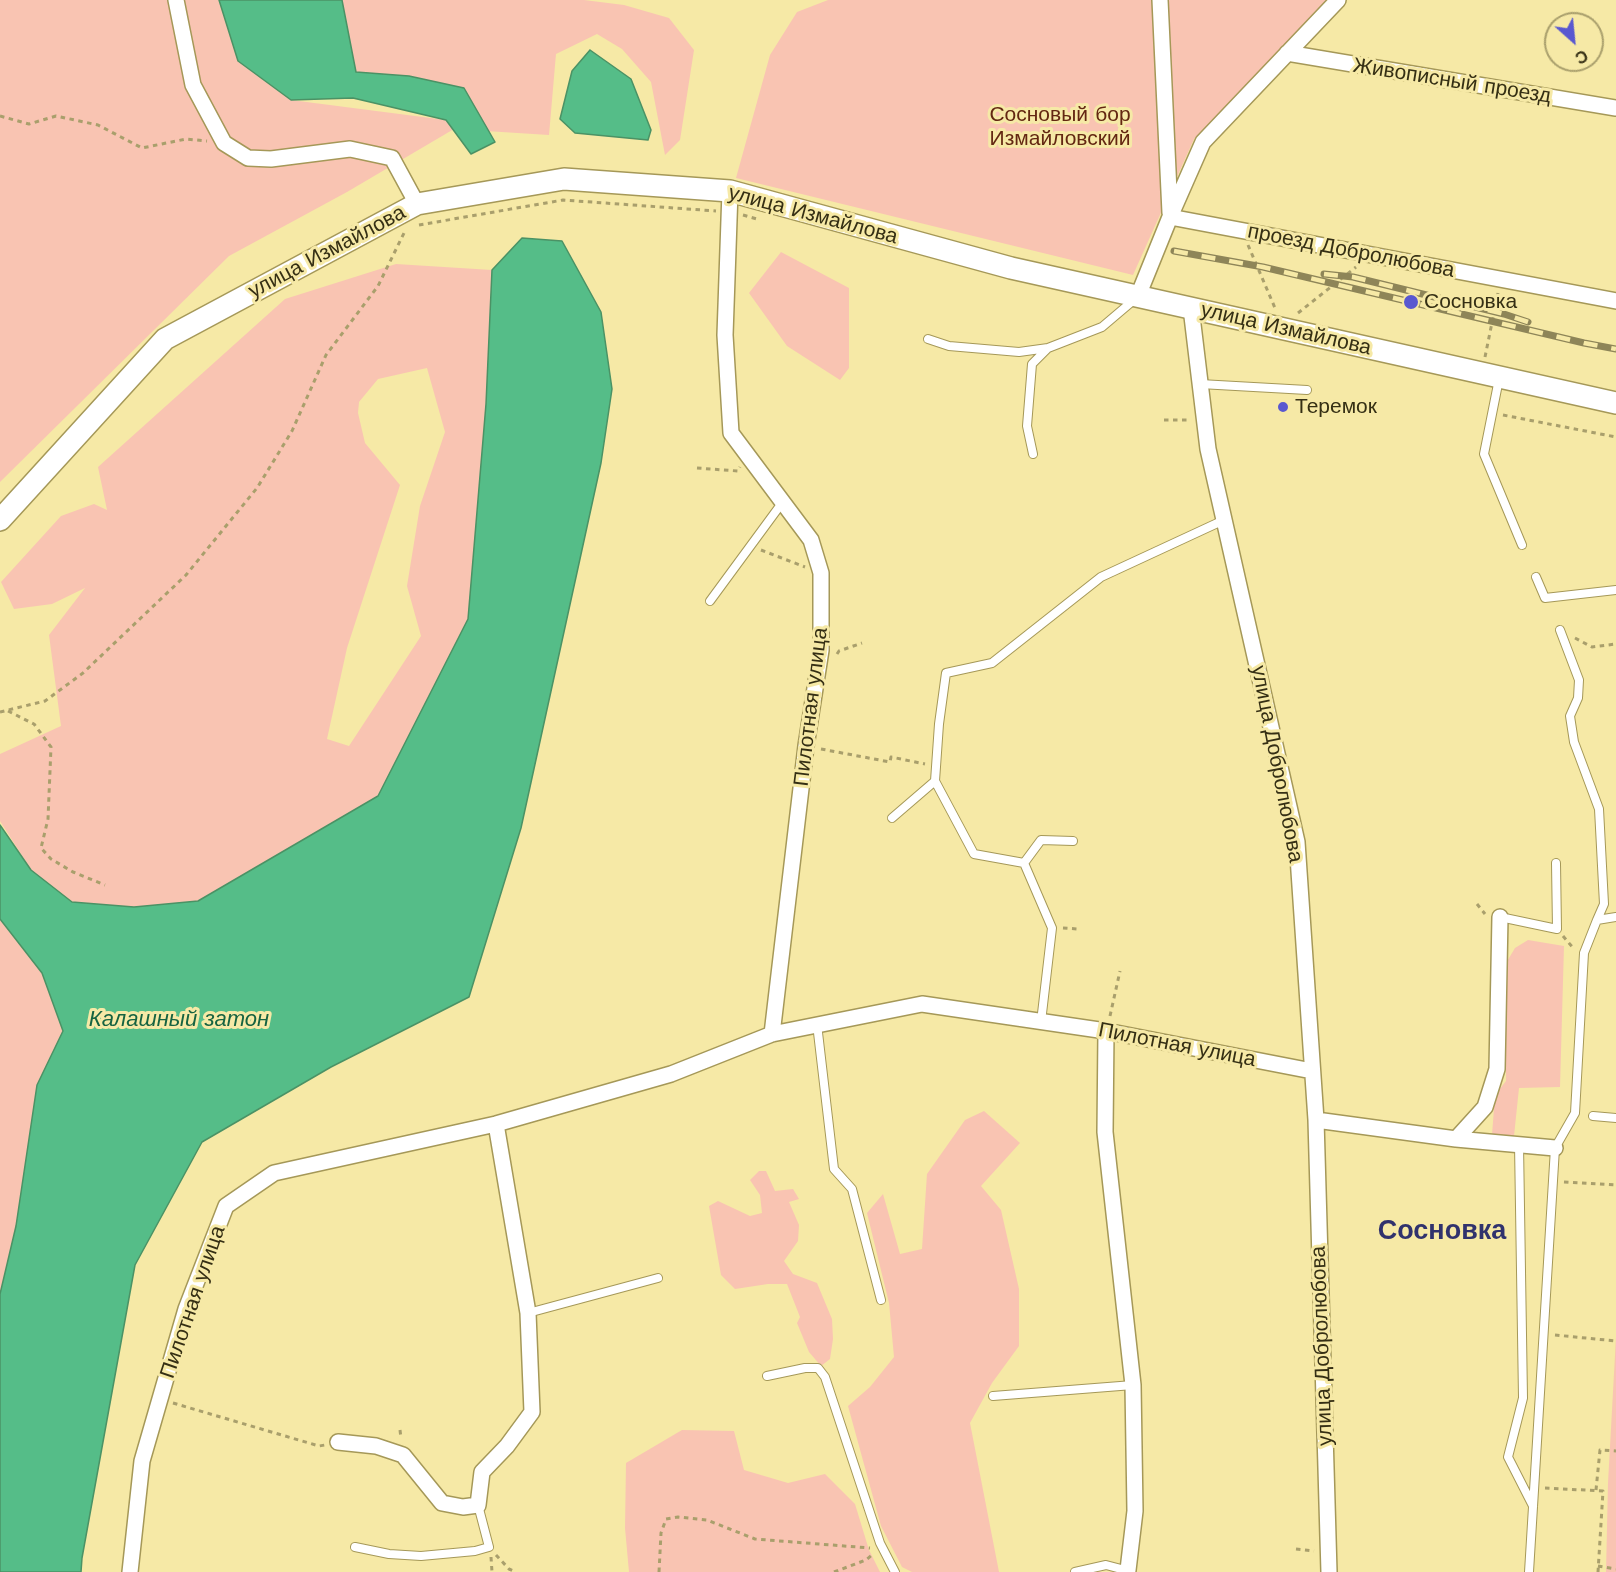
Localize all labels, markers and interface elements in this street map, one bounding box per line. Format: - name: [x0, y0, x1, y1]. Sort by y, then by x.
- north arrow: [1544, 12, 1604, 72]
- text: С: [1572, 46, 1591, 68]
- street label: Живописный проезд: [1351, 53, 1553, 109]
- park label: Сосновый бор Измайловский: [989, 102, 1131, 152]
- street label: улица Измайлова: [726, 180, 900, 250]
- street label: улица Измайлова: [244, 200, 410, 304]
- street label: проезд Добролюбова: [1246, 219, 1456, 283]
- place label: Сосновка: [1424, 289, 1517, 315]
- marker: Сосновка: [1402, 293, 1420, 311]
- street label: улица Измайлова: [1198, 297, 1374, 361]
- place label: Теремок: [1295, 394, 1377, 420]
- marker: Теремок: [1276, 400, 1290, 414]
- street label: Пилотная улица: [789, 626, 833, 788]
- street label: улица Добролюбова: [1246, 663, 1308, 865]
- water label: Калашный затон: [89, 1007, 269, 1033]
- street label: Пилотная улица: [1096, 1017, 1258, 1073]
- district label: Сосновка: [1378, 1215, 1506, 1247]
- street label: Пилотная улица: [155, 1222, 231, 1382]
- street label: улица Добролюбова: [1306, 1245, 1338, 1447]

